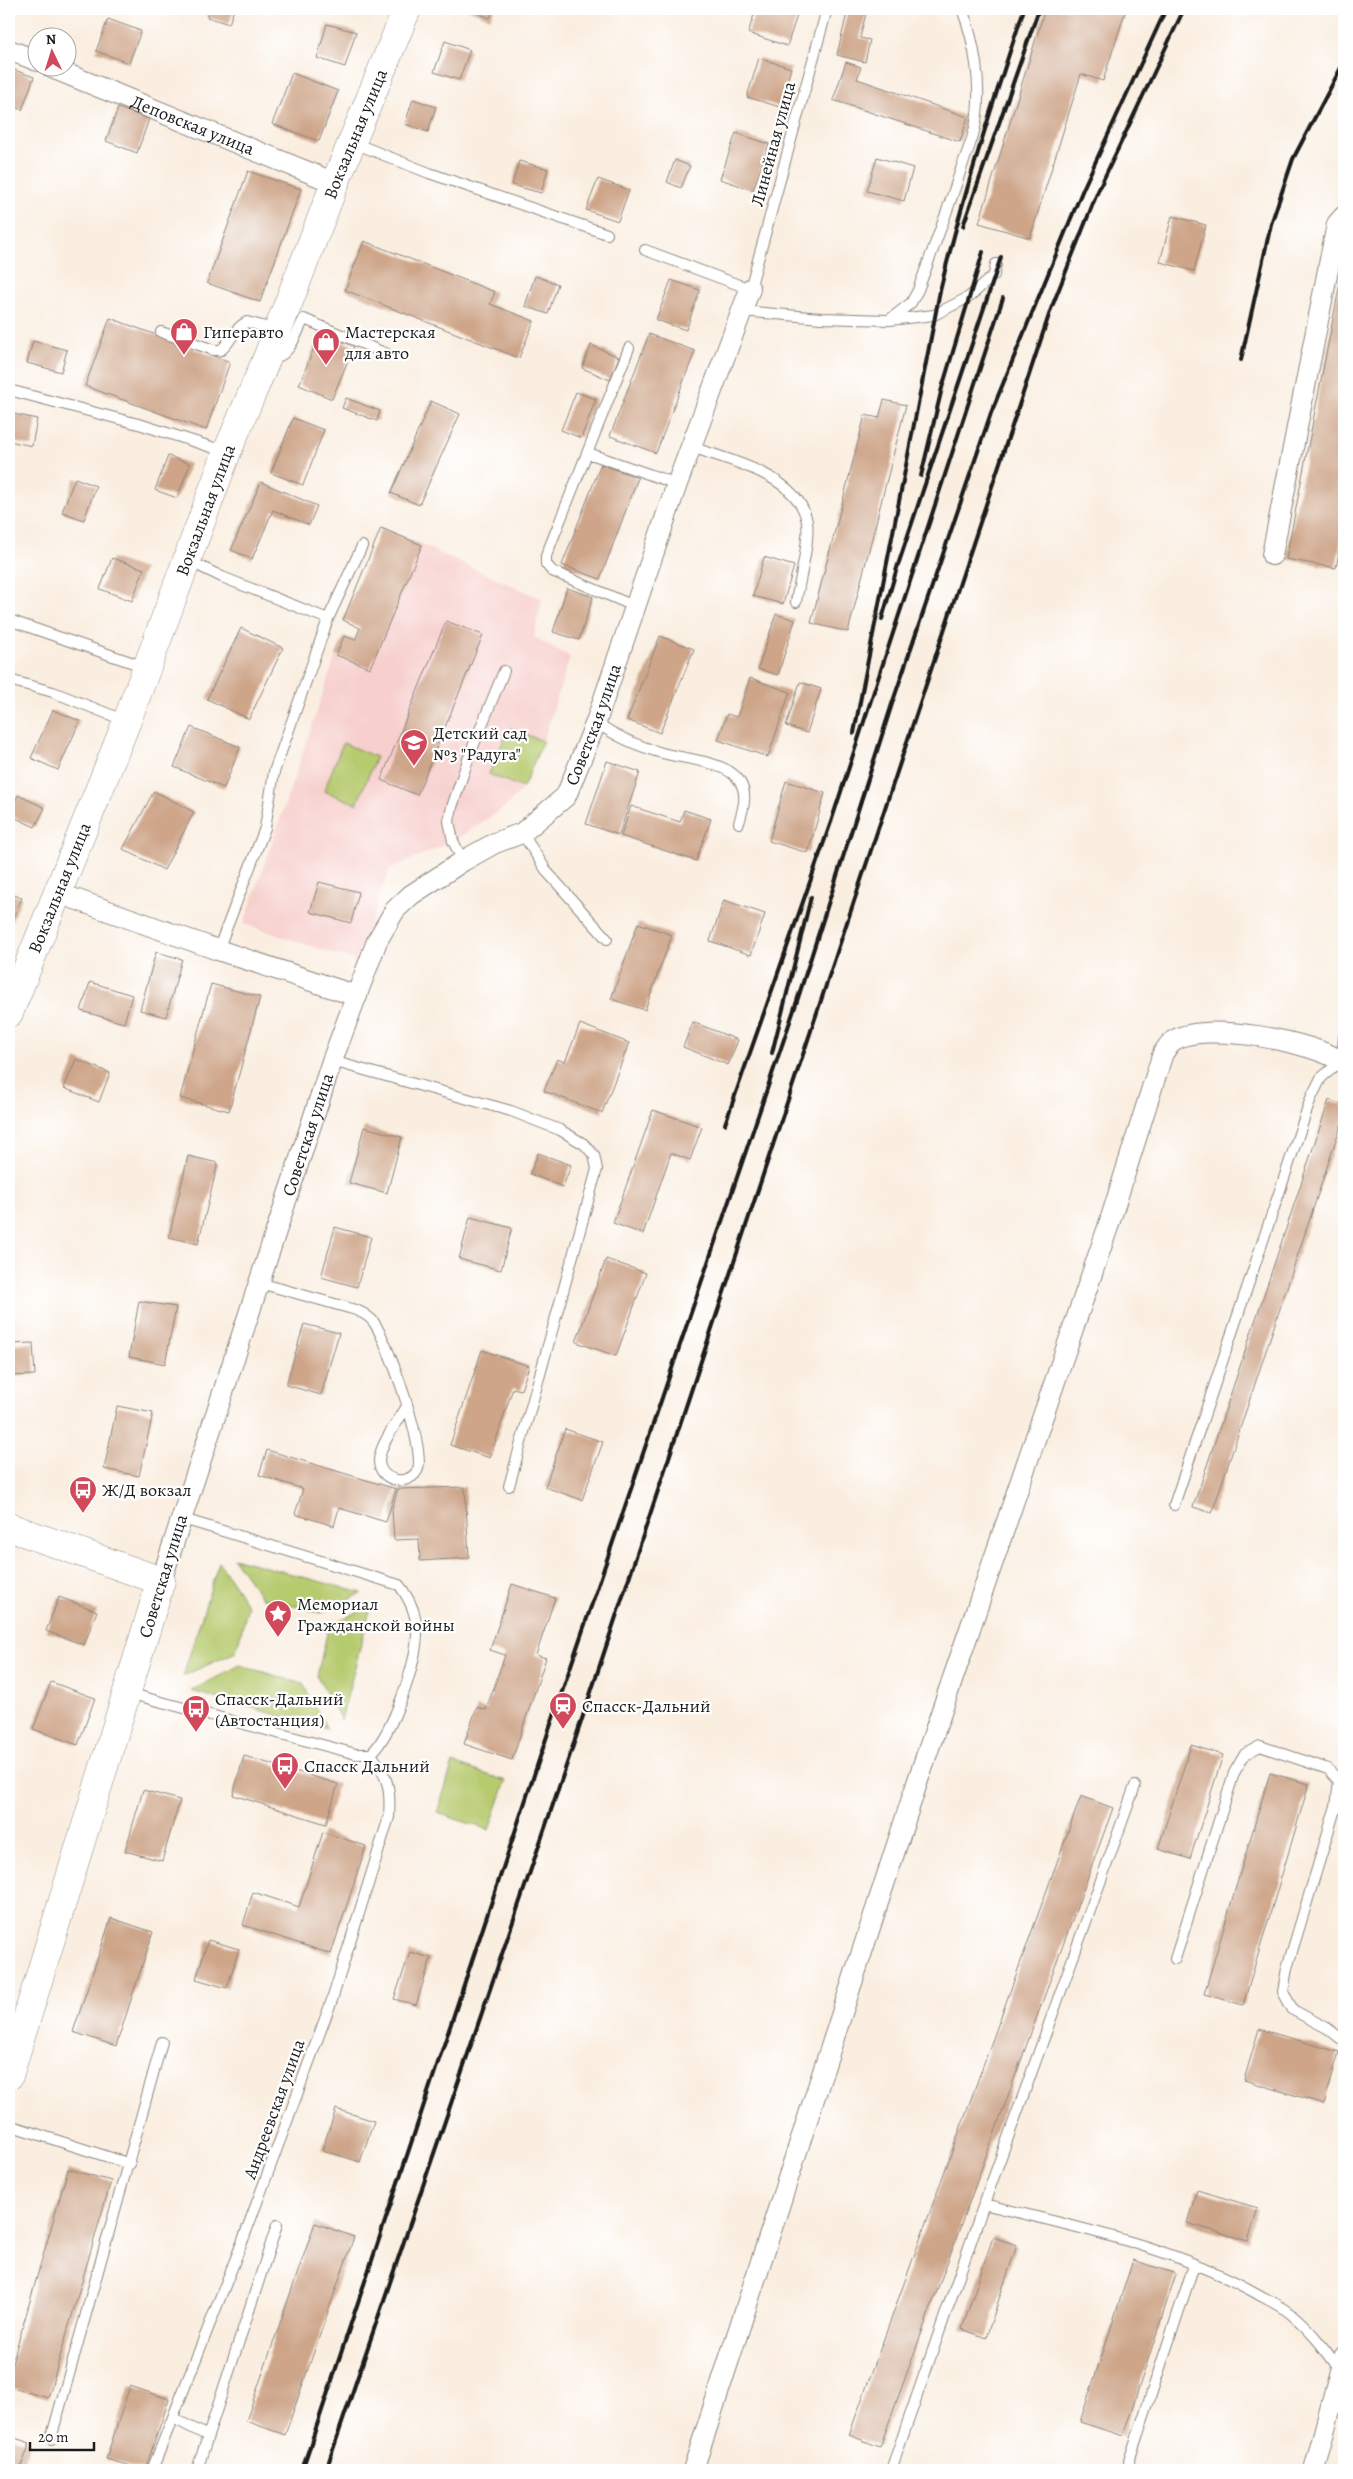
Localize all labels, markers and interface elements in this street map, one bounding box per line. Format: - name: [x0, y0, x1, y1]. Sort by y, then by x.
- north arrow: [28, 28, 78, 78]
- text: N: [45, 30, 57, 49]
- street label: Вокзальная улица: [318, 64, 393, 203]
- street label: Линейная улица: [745, 78, 801, 209]
- street label: Деповская улица: [128, 89, 259, 161]
- shop icon: Гиперавто: [169, 317, 199, 356]
- place label: Гиперавто: [203, 320, 284, 344]
- place label: Мастерская для авто: [344, 320, 436, 365]
- shop icon: Мастерская для авто: [311, 327, 341, 366]
- street label: Вокзальная улица: [170, 440, 241, 579]
- street label: Советская улица: [560, 660, 627, 789]
- place label: Детский сад №3 "Радуга": [433, 721, 527, 766]
- school or university icon: Детский сад №3 "Радуга": [399, 728, 429, 767]
- street label: Вокзальная улица: [22, 818, 97, 957]
- street label: Советская улица: [276, 1069, 339, 1199]
- bus stop icon: Ж/Д вокзал: [68, 1475, 98, 1514]
- place label: Ж/Д вокзал: [102, 1478, 191, 1502]
- street label: Советская улица: [133, 1511, 193, 1641]
- place label: Мемориал Гражданской войны: [297, 1592, 455, 1637]
- place icon: Мемориал Гражданской войны: [263, 1599, 293, 1638]
- place label: Спасск-Дальний (Автостанция): [215, 1687, 344, 1732]
- station icon: Спасск-Дальний: [548, 1691, 578, 1730]
- bus stop icon: Спасск-Дальний (Автостанция): [181, 1694, 211, 1733]
- place label: Спасск-Дальний: [582, 1694, 711, 1718]
- bus stop icon: Спасск Дальний: [270, 1751, 300, 1790]
- place label: Спасск Дальний: [304, 1754, 430, 1778]
- street label: Андреевская улица: [237, 2035, 311, 2183]
- scale bar: [30, 2419, 94, 2451]
- text: 20 m: [38, 2427, 69, 2447]

